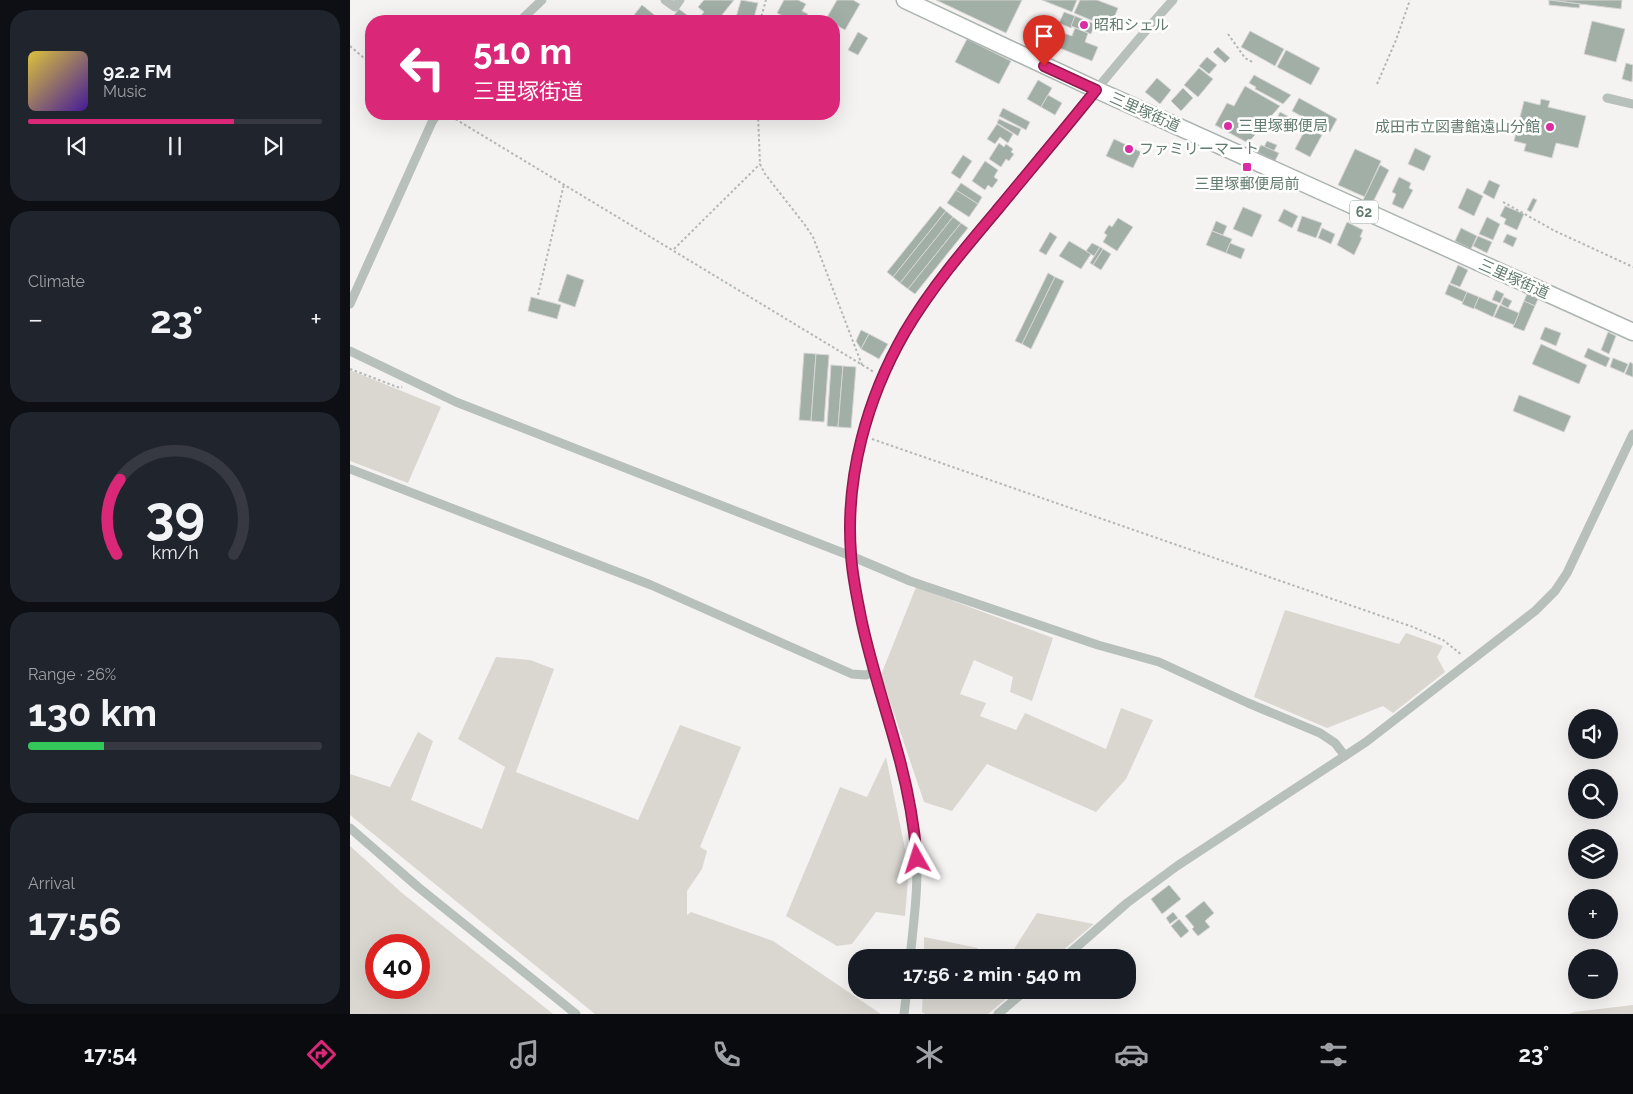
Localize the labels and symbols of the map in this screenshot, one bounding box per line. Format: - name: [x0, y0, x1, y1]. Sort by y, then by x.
- pin: [1023, 15, 1065, 66]
- place label: 昭和シェル: [1094, 16, 1169, 34]
- marker: 昭和シェル: [1078, 19, 1090, 31]
- street label: 三里塚街道: [1107, 89, 1183, 135]
- place label: 三里塚郵便局: [1238, 117, 1328, 135]
- place label: 成田市立図書館遠山分館: [1375, 118, 1540, 136]
- marker: 三里塚郵便局: [1222, 120, 1234, 132]
- marker: 成田市立図書館遠山分館: [1544, 121, 1556, 133]
- place label: ファミリーマート: [1139, 140, 1259, 158]
- marker: ファミリーマート: [1123, 143, 1135, 155]
- marker: 三里塚郵便局前: [1241, 161, 1253, 173]
- place label: 三里塚郵便局前: [1194, 175, 1300, 193]
- road number: 62: [1350, 200, 1378, 223]
- street label: 三里塚街道: [1476, 256, 1552, 302]
- position arrow: [890, 832, 942, 884]
- speed limit sign: 40: [365, 934, 430, 999]

